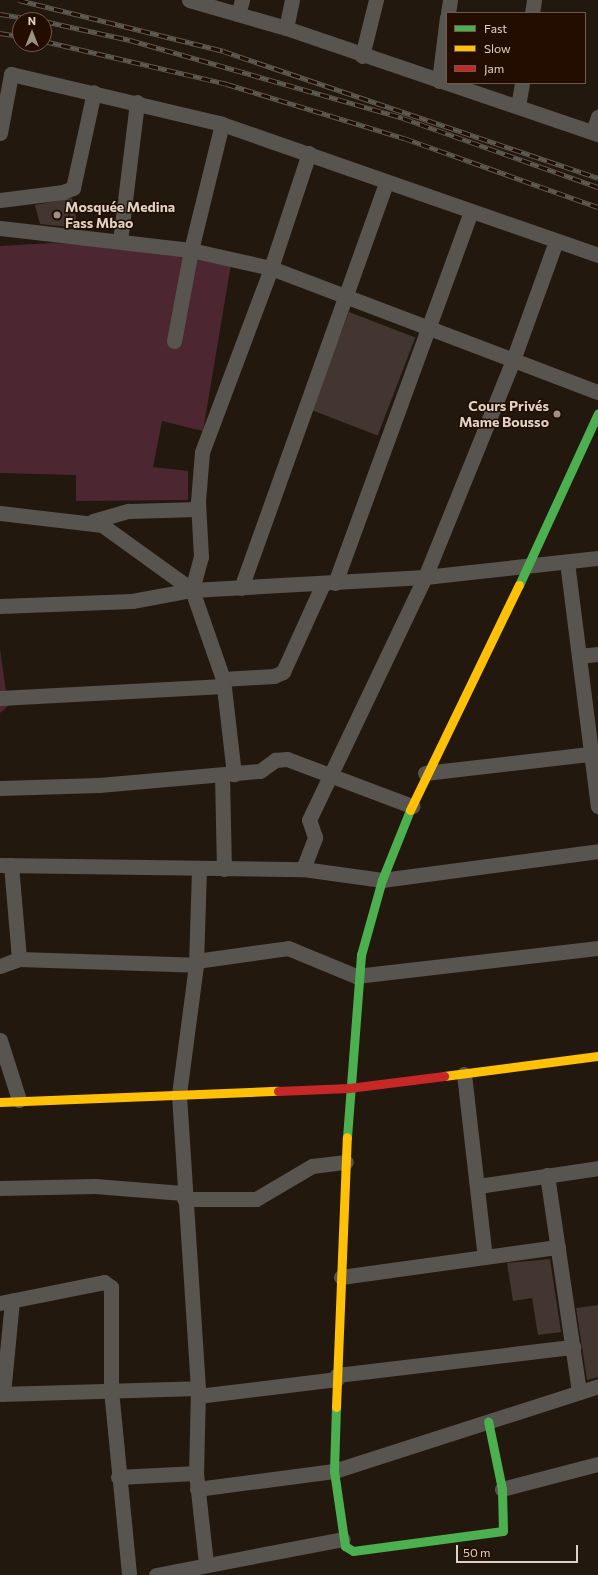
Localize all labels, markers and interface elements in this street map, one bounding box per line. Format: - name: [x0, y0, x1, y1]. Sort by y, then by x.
- north arrow: [12, 12, 52, 52]
- legend: [446, 12, 586, 84]
- text: N: [28, 14, 36, 27]
- text: Fast: [484, 21, 507, 35]
- text: Slow: [484, 41, 511, 55]
- text: Jam: [484, 61, 504, 75]
- place label: Mosquée Medina Fass Mbao: [65, 199, 175, 232]
- marker: Mosquée Medina Fass Mbao: [52, 210, 62, 220]
- place label: Cours Privés Mame Bousso: [459, 398, 549, 430]
- marker: Cours Privés Mame Bousso: [552, 409, 562, 419]
- scale bar: [458, 1537, 580, 1563]
- text: 50 m: [463, 1545, 491, 1559]

